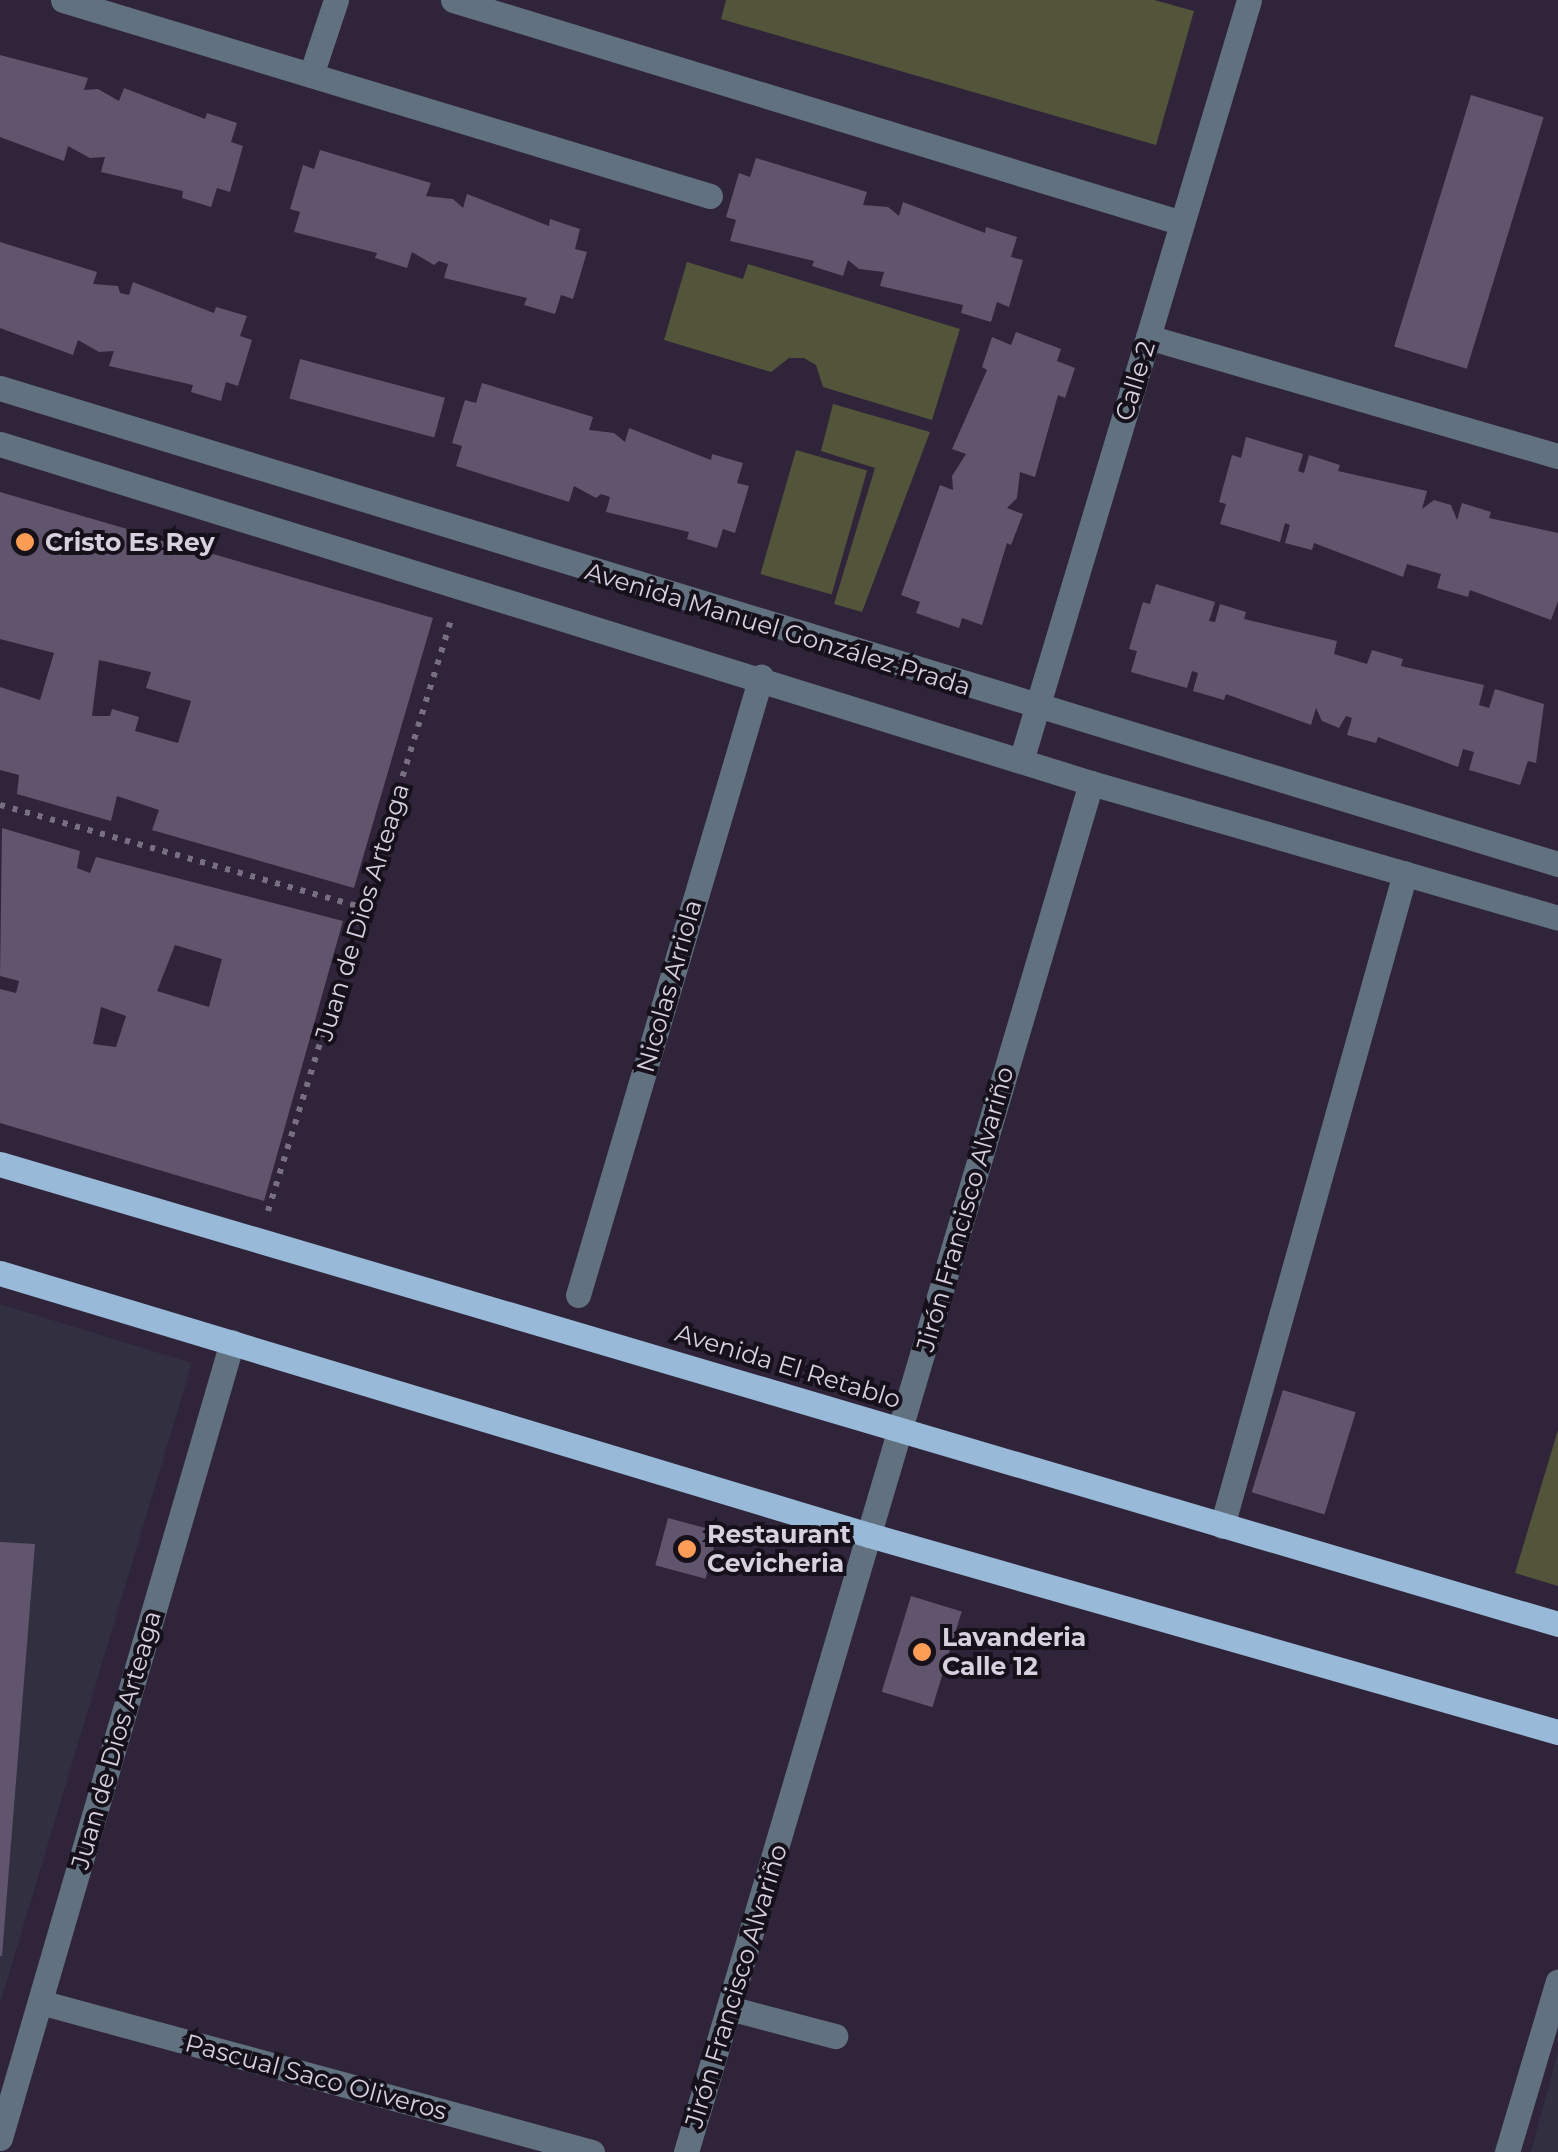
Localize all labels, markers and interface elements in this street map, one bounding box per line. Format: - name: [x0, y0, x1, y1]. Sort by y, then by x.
- street label: Calle 2: [1109, 338, 1161, 424]
- place label: Cristo Es Rey: [45, 527, 215, 557]
- marker: Cristo Es Rey: [14, 531, 36, 553]
- street label: Avenida Manuel González Prada: [582, 556, 974, 702]
- street label: Juan de Dios Arteaga: [309, 780, 415, 1044]
- street label: Nicolas Arriola: [630, 896, 708, 1076]
- street label: Jirón Francisco Alvariño: [910, 1063, 1020, 1355]
- street label: Avenida El Retablo: [672, 1317, 904, 1415]
- place label: Restaurant Cevicheria: [707, 1520, 851, 1579]
- marker: Restaurant Cevicheria: [676, 1538, 698, 1560]
- street label: Juan de Dios Arteaga: [65, 1607, 167, 1873]
- place label: Lavanderia Calle 12: [942, 1623, 1086, 1682]
- marker: Lavanderia Calle 12: [911, 1641, 933, 1663]
- street label: Jirón Francisco Alvariño: [679, 1841, 793, 2131]
- street label: Pascual Saco Oliveros: [182, 2028, 450, 2126]

